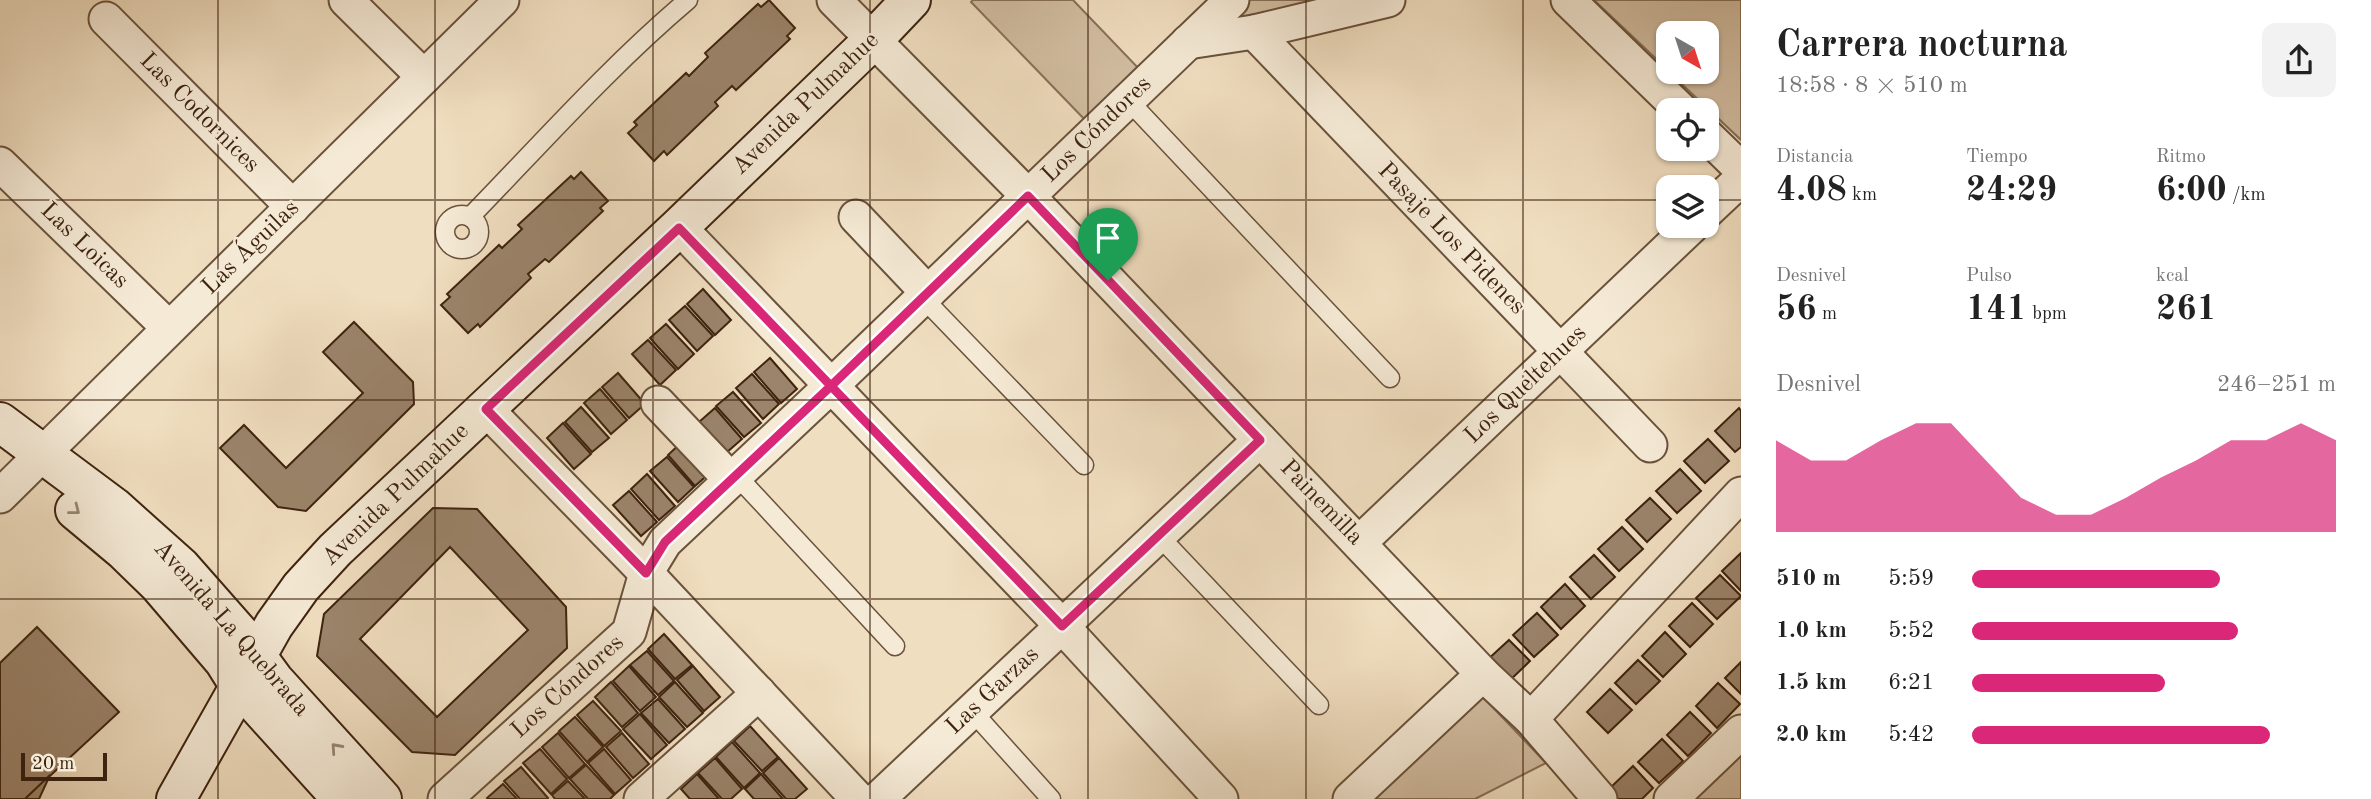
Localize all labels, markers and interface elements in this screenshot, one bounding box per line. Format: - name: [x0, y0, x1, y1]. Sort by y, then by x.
- north arrow: [1656, 21, 1718, 84]
- map controls: [1656, 21, 1719, 238]
- button: share: [2262, 23, 2336, 97]
- text: Carrera nocturna: [1776, 27, 2067, 65]
- street label: Avenida Pulmahue: [728, 28, 884, 180]
- street label: Las Codornices: [134, 48, 264, 178]
- street label: Los Cóndores: [1038, 72, 1156, 188]
- text: 18:58 · 8 × 510 m: [1776, 74, 1968, 97]
- button: locate: [1656, 98, 1719, 161]
- text: Distancia: [1776, 148, 1853, 167]
- text: Tiempo: [1966, 148, 2028, 167]
- text: Ritmo: [2156, 148, 2206, 167]
- street label: Pasaje Los Pidenes: [1373, 158, 1529, 320]
- text: 4.08: [1776, 173, 1847, 208]
- text: 24:29: [1966, 173, 2057, 208]
- text: 6:00: [2156, 173, 2227, 208]
- button: layers: [1656, 175, 1719, 238]
- text: km: [1847, 186, 1877, 205]
- text: /km: [2227, 186, 2266, 205]
- street label: Las Águilas: [195, 193, 304, 300]
- street label: Las Loicas: [35, 198, 133, 294]
- pin: [1078, 208, 1138, 280]
- icon: arrive: [1089, 219, 1127, 257]
- text: Desnivel: [1776, 267, 1846, 286]
- text: Pulso: [1966, 267, 2012, 286]
- text: kcal: [2156, 267, 2189, 286]
- text: 56: [1776, 292, 1817, 327]
- text: 141: [1966, 292, 2027, 327]
- text: 261: [2156, 292, 2217, 327]
- text: m: [1817, 305, 1837, 324]
- text: bpm: [2027, 305, 2067, 324]
- street label: Los Queltehues: [1460, 321, 1592, 449]
- text: Desnivel: [1776, 373, 1861, 396]
- text: 246–251 m: [2217, 373, 2336, 396]
- street label: Avenida Pulmahue: [318, 419, 474, 571]
- street label: Painemilla: [1275, 456, 1367, 550]
- one-way arrow: [67, 502, 80, 514]
- street label: Avenida La Quebrada: [149, 537, 314, 721]
- text: 510 m: [1776, 567, 1841, 590]
- text: 5:59: [1888, 567, 1934, 590]
- text: 1.0 km: [1776, 619, 1847, 642]
- text: 5:52: [1888, 619, 1934, 642]
- street label: Los Cóndores: [507, 631, 629, 743]
- street label: Las Garzas: [942, 642, 1044, 740]
- text: 1.5 km: [1776, 671, 1847, 694]
- text: 6:21: [1888, 671, 1934, 694]
- text: 2.0 km: [1776, 723, 1847, 746]
- text: 5:42: [1888, 723, 1934, 746]
- one-way arrow: [332, 743, 344, 756]
- scale bar: [21, 750, 107, 782]
- text: 20 m: [32, 755, 74, 774]

